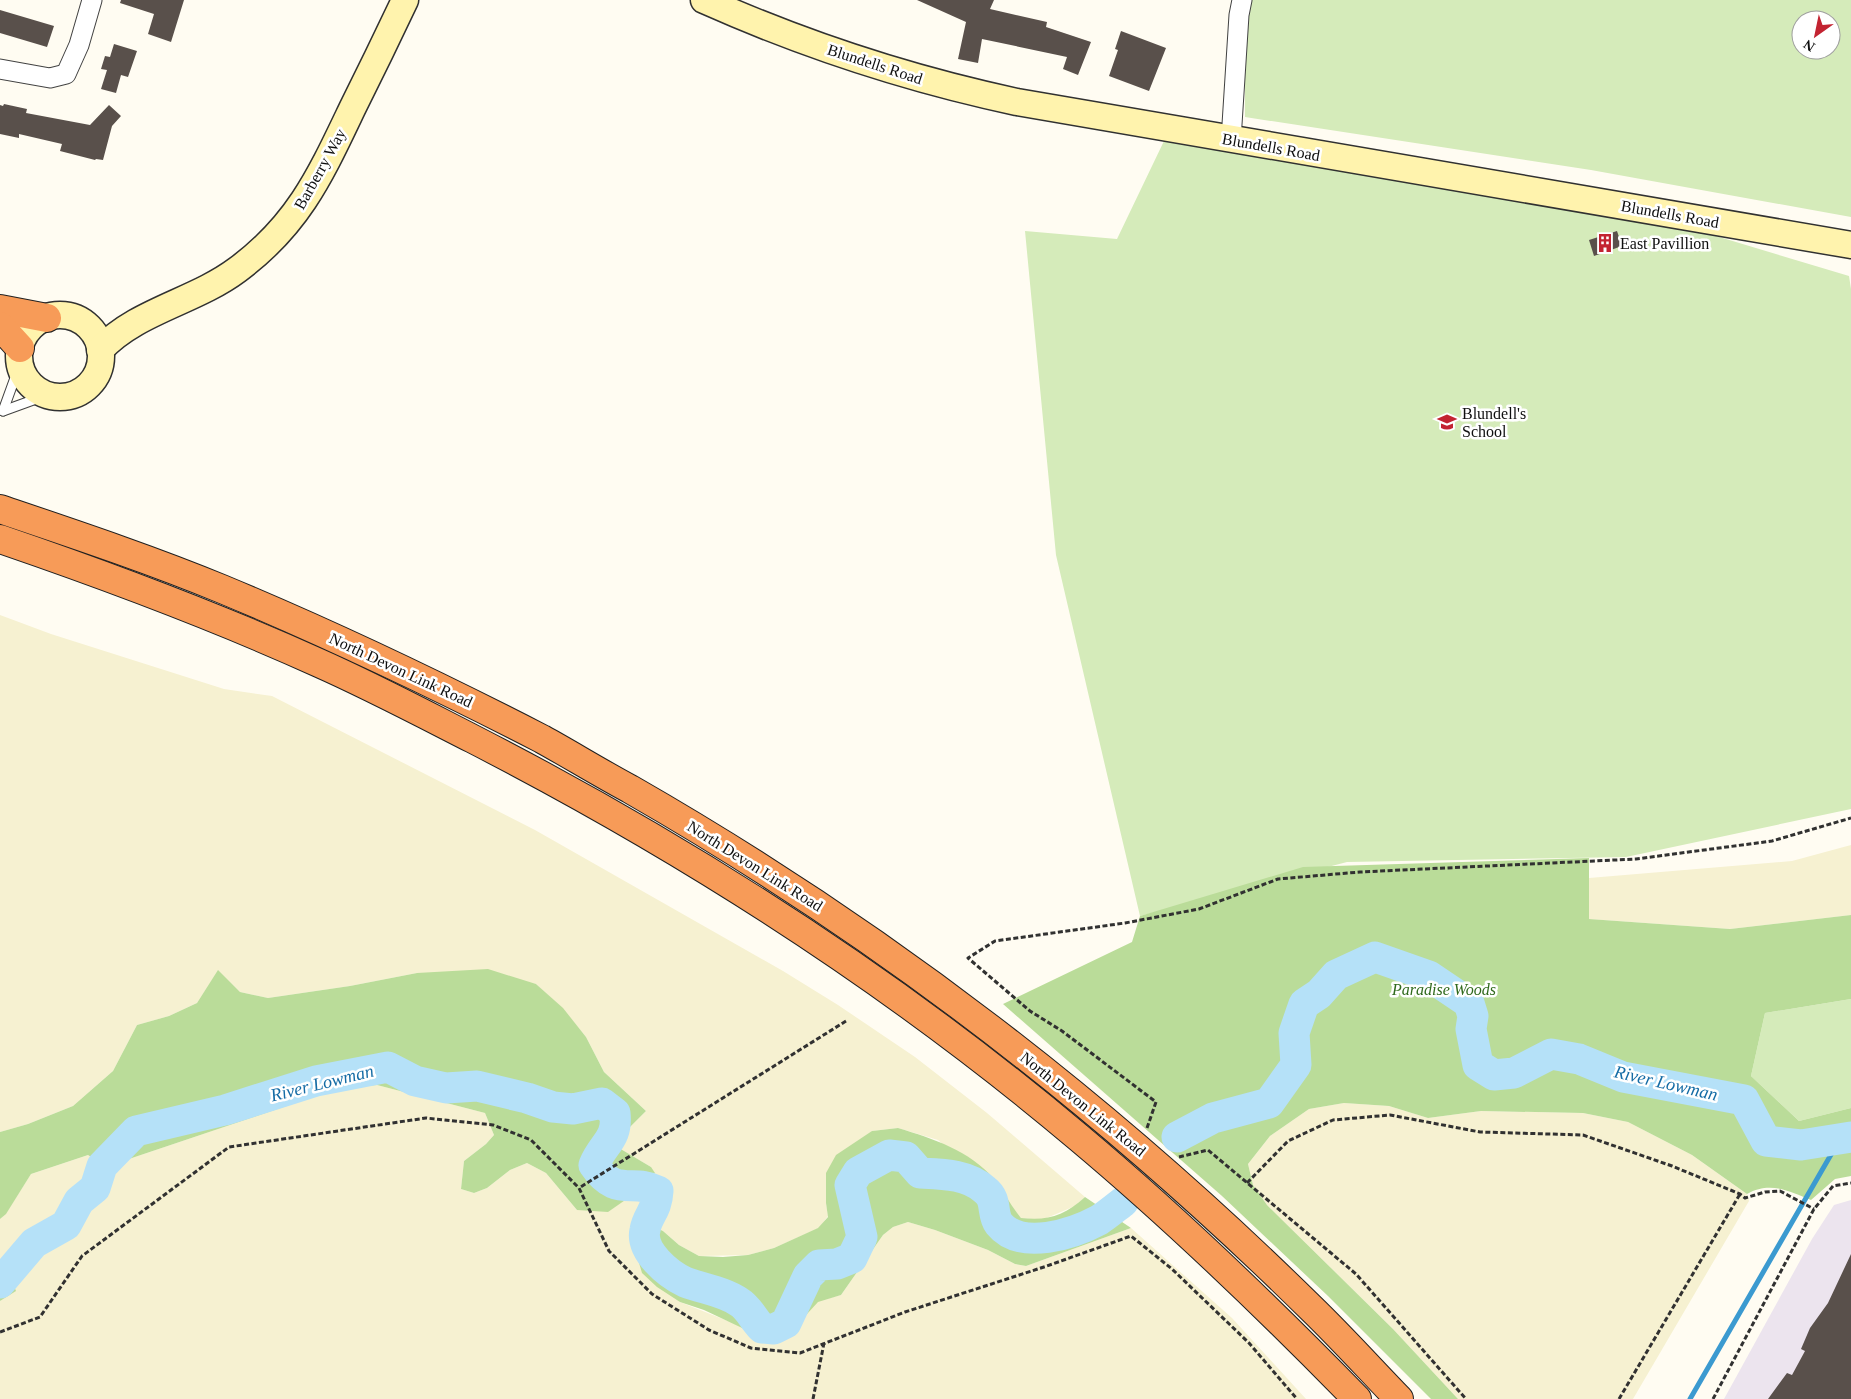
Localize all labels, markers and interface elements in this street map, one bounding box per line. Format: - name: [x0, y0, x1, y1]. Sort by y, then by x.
- north arrow: [1791, 10, 1841, 60]
- text: N: [1801, 36, 1818, 55]
- street label: Blundells Road: [825, 41, 925, 87]
- street label: Barberry Way: [291, 126, 350, 213]
- street label: Blundells Road: [1221, 130, 1321, 164]
- street label: Blundells Road: [1620, 197, 1720, 231]
- building icon: East Pavillion: [1594, 232, 1616, 254]
- place label: East Pavillion: [1620, 235, 1709, 252]
- place label: Blundell's School: [1462, 405, 1526, 440]
- school or university icon: Blundell's School: [1436, 411, 1458, 433]
- street label: North Devon Link Road: [327, 629, 475, 711]
- street label: North Devon Link Road: [684, 817, 826, 915]
- park label: Paradise Woods: [1391, 981, 1496, 998]
- street label: North Devon Link Road: [1017, 1048, 1149, 1160]
- water label: River Lowman: [267, 1061, 376, 1106]
- water label: River Lowman: [1611, 1061, 1720, 1105]

